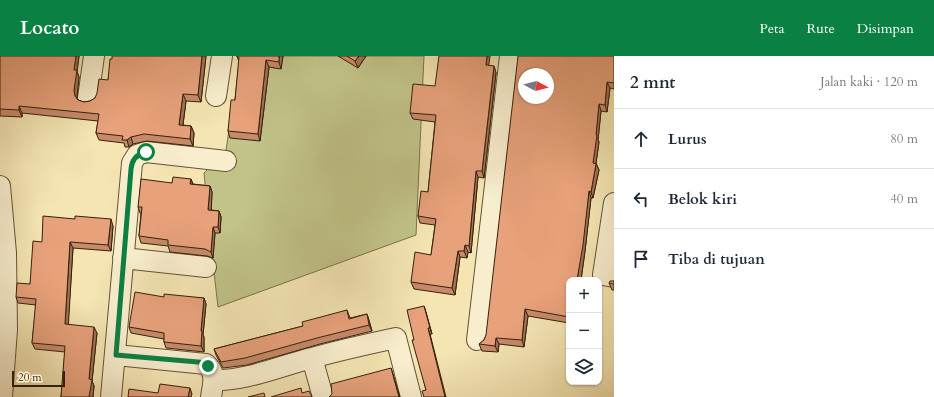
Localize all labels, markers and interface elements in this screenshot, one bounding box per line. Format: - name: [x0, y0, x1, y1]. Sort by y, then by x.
- text: Locato: [20, 15, 79, 41]
- text: Peta: [759, 19, 785, 38]
- text: Rute: [807, 19, 835, 38]
- text: Disimpan: [857, 19, 914, 38]
- north arrow: [518, 68, 554, 104]
- text: 2 mnt: [630, 71, 675, 94]
- text: Jalan kaki · 120 m: [820, 73, 918, 91]
- icon: ahead: [630, 128, 652, 150]
- text: Lurus: [668, 129, 707, 149]
- text: 80 m: [890, 130, 918, 148]
- route start: [137, 143, 155, 161]
- icon: left: [630, 188, 652, 210]
- text: Belok kiri: [668, 189, 737, 209]
- text: 40 m: [890, 190, 918, 208]
- icon: arrive: [630, 248, 652, 270]
- text: Tiba di tujuan: [668, 249, 765, 269]
- map controls: [566, 277, 602, 385]
- button: +: [566, 277, 602, 313]
- button: −: [566, 313, 602, 349]
- button: layers: [566, 349, 602, 385]
- route end: [199, 357, 217, 375]
- scale bar: [12, 369, 65, 388]
- text: 20 m: [18, 370, 42, 385]

